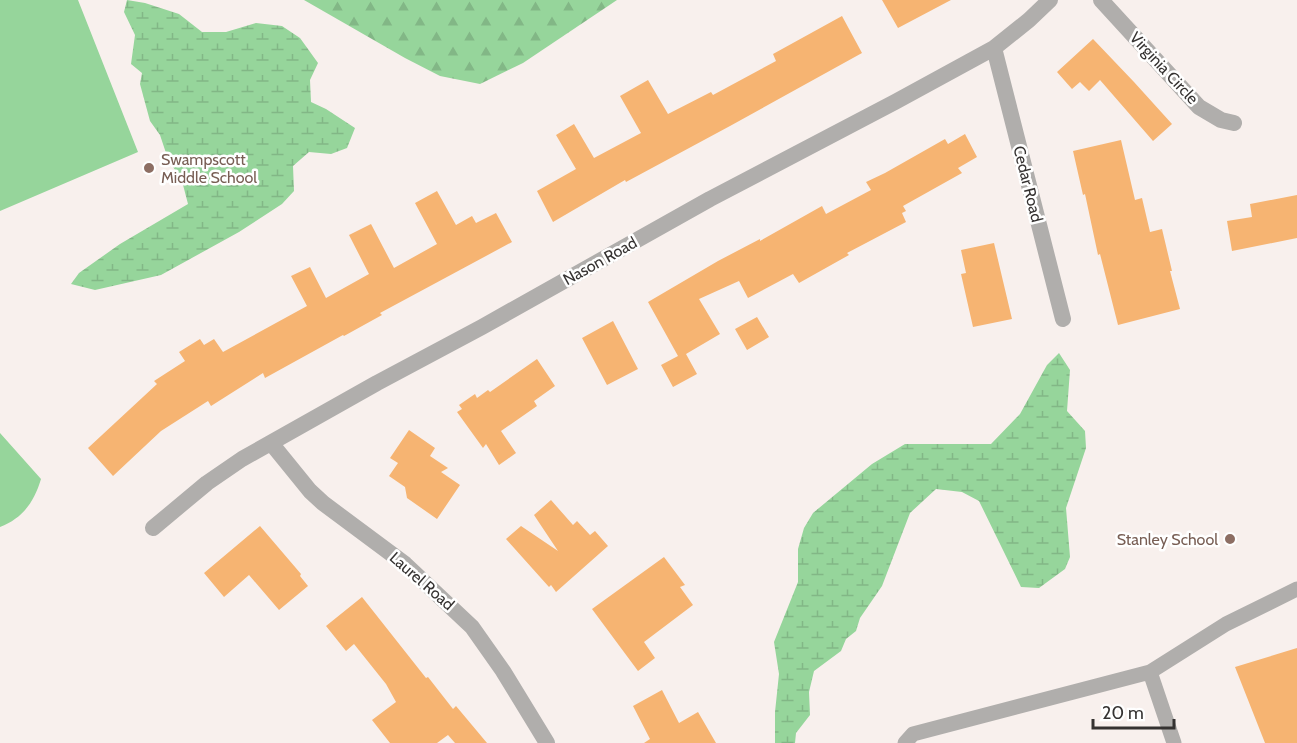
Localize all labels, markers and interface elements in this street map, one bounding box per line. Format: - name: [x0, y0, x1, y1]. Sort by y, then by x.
- street label: Virginia Circle: [1126, 28, 1202, 108]
- street label: Cedar Road: [1009, 144, 1047, 224]
- place label: Swampscott Middle School: [161, 150, 257, 187]
- marker: Swampscott Middle School: [142, 161, 156, 175]
- street label: Nason Road: [560, 233, 640, 289]
- place label: Stanley School: [1117, 530, 1218, 549]
- marker: Stanley School: [1223, 532, 1237, 546]
- street label: Laurel Road: [386, 548, 458, 614]
- scale bar: [1093, 692, 1174, 730]
- text: 20 m: [1102, 702, 1144, 724]

